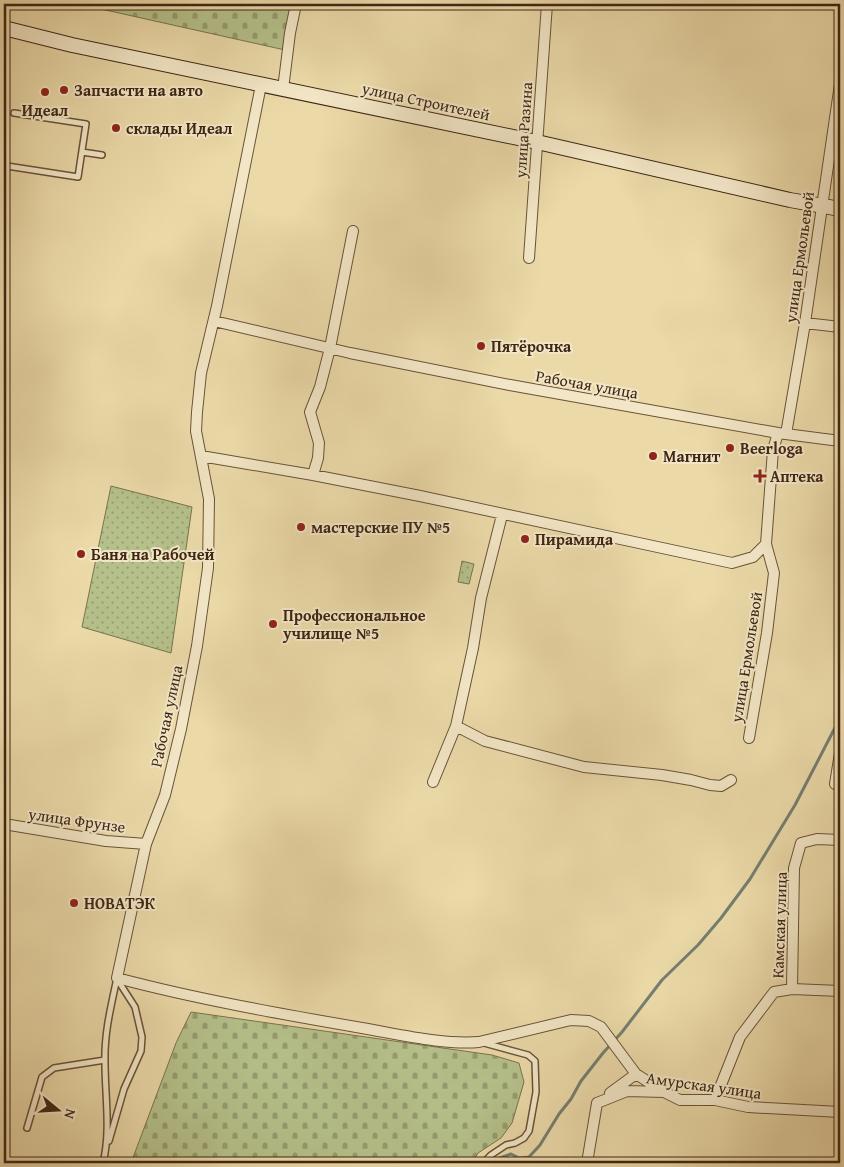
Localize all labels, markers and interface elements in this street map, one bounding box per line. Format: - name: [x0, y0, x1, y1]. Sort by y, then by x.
- street label: улица Строителей: [359, 75, 493, 126]
- place label: Запчасти на авто: [74, 78, 203, 102]
- street label: улица Разина: [508, 81, 538, 180]
- marker: Запчасти на авто: [58, 84, 70, 96]
- marker: Идеал: [39, 86, 51, 98]
- place label: Идеал: [22, 98, 69, 122]
- place label: склады Идеал: [126, 116, 233, 140]
- marker: склады Идеал: [110, 122, 122, 134]
- street label: улица Ермольевой: [778, 189, 820, 325]
- place label: Пятёрочка: [491, 334, 572, 358]
- marker: Пятёрочка: [475, 340, 487, 352]
- street label: Рабочая улица: [534, 363, 640, 405]
- place label: Beerloga: [740, 436, 804, 460]
- marker: Beerloga: [724, 442, 736, 454]
- place label: Магнит: [663, 444, 721, 468]
- marker: Магнит: [647, 450, 659, 462]
- place label: Аптека: [770, 464, 824, 488]
- marker: Аптека: [754, 470, 766, 482]
- place label: мастерские ПУ №5: [311, 515, 450, 539]
- marker: мастерские ПУ №5: [295, 521, 307, 533]
- place label: Пирамида: [535, 527, 614, 551]
- marker: Пирамида: [519, 533, 531, 545]
- place label: Баня на Рабочей: [91, 542, 215, 566]
- marker: Баня на Рабочей: [75, 548, 87, 560]
- street label: улица Ермольевой: [724, 589, 768, 725]
- place label: Профессиональное училище №5: [282, 603, 426, 645]
- marker: Профессиональное училище №5: [267, 618, 279, 630]
- street label: Рабочая улица: [143, 662, 189, 769]
- street label: улица Фрунзе: [26, 801, 127, 839]
- street label: Камская улица: [765, 871, 793, 979]
- place label: НОВАТЭК: [84, 891, 155, 915]
- marker: НОВАТЭК: [68, 897, 80, 909]
- street label: Амурская улица: [645, 1065, 763, 1105]
- north arrow: [32, 1084, 82, 1134]
- text: N: [59, 1106, 81, 1122]

